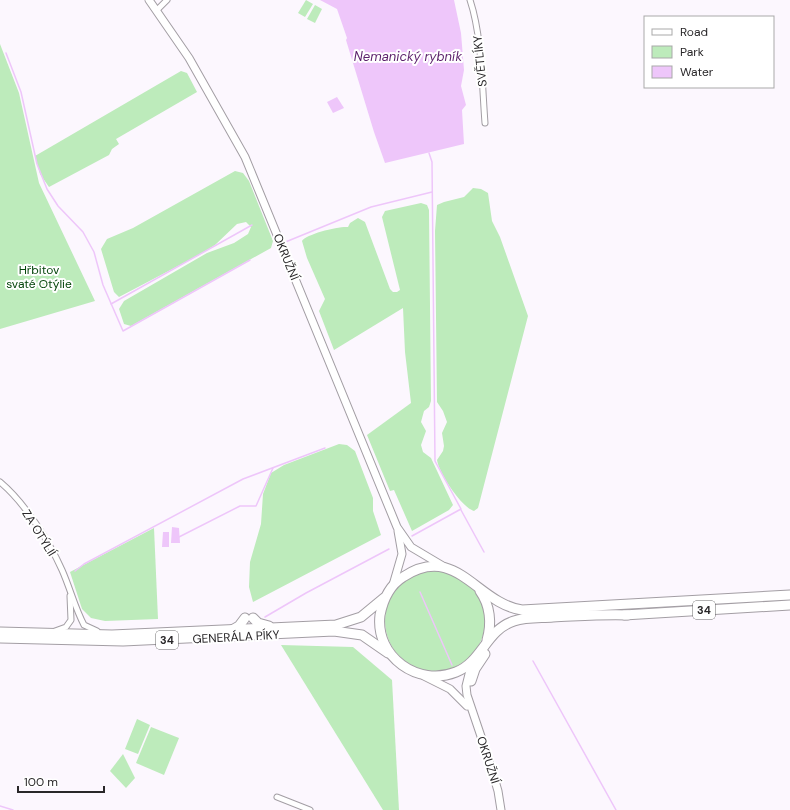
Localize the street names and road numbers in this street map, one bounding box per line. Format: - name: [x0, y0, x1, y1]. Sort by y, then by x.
- street label: SVĚTLÍKY: [469, 35, 491, 87]
- street label: OKRUŽNÍ: [269, 231, 303, 283]
- street label: ZA OTÝLIÍ: [18, 507, 60, 560]
- road number: 34: [693, 601, 715, 619]
- street label: GENERÁLA PÍKY: [192, 627, 280, 647]
- road number: 34: [156, 631, 178, 649]
- street label: OKRUŽNÍ: [473, 734, 503, 786]

